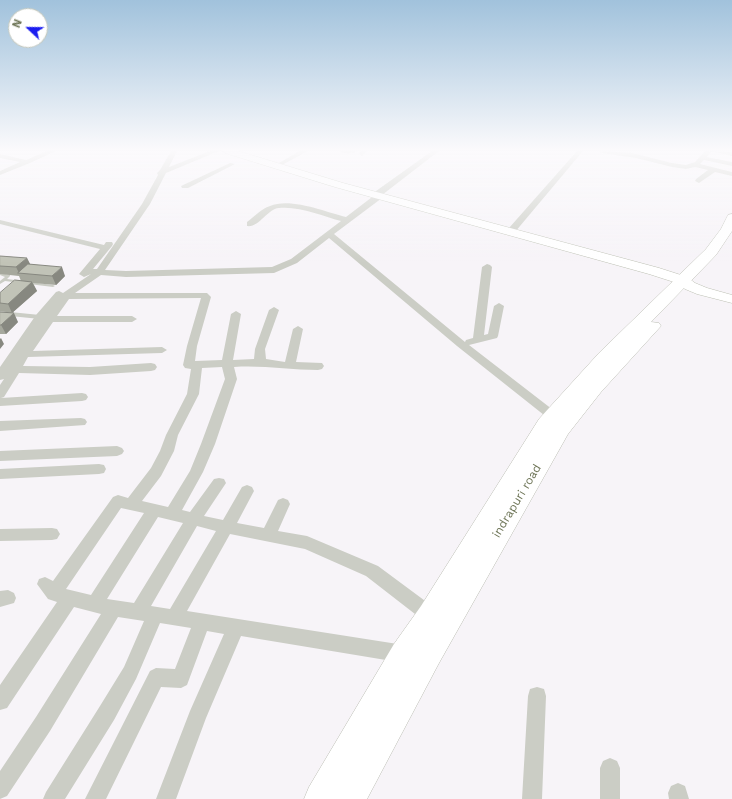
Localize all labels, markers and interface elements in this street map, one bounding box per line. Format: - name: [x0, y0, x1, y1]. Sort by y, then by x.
- north arrow: [8, 8, 48, 48]
- text: N: [10, 17, 25, 30]
- street label: indrapuri road: [489, 462, 545, 540]

